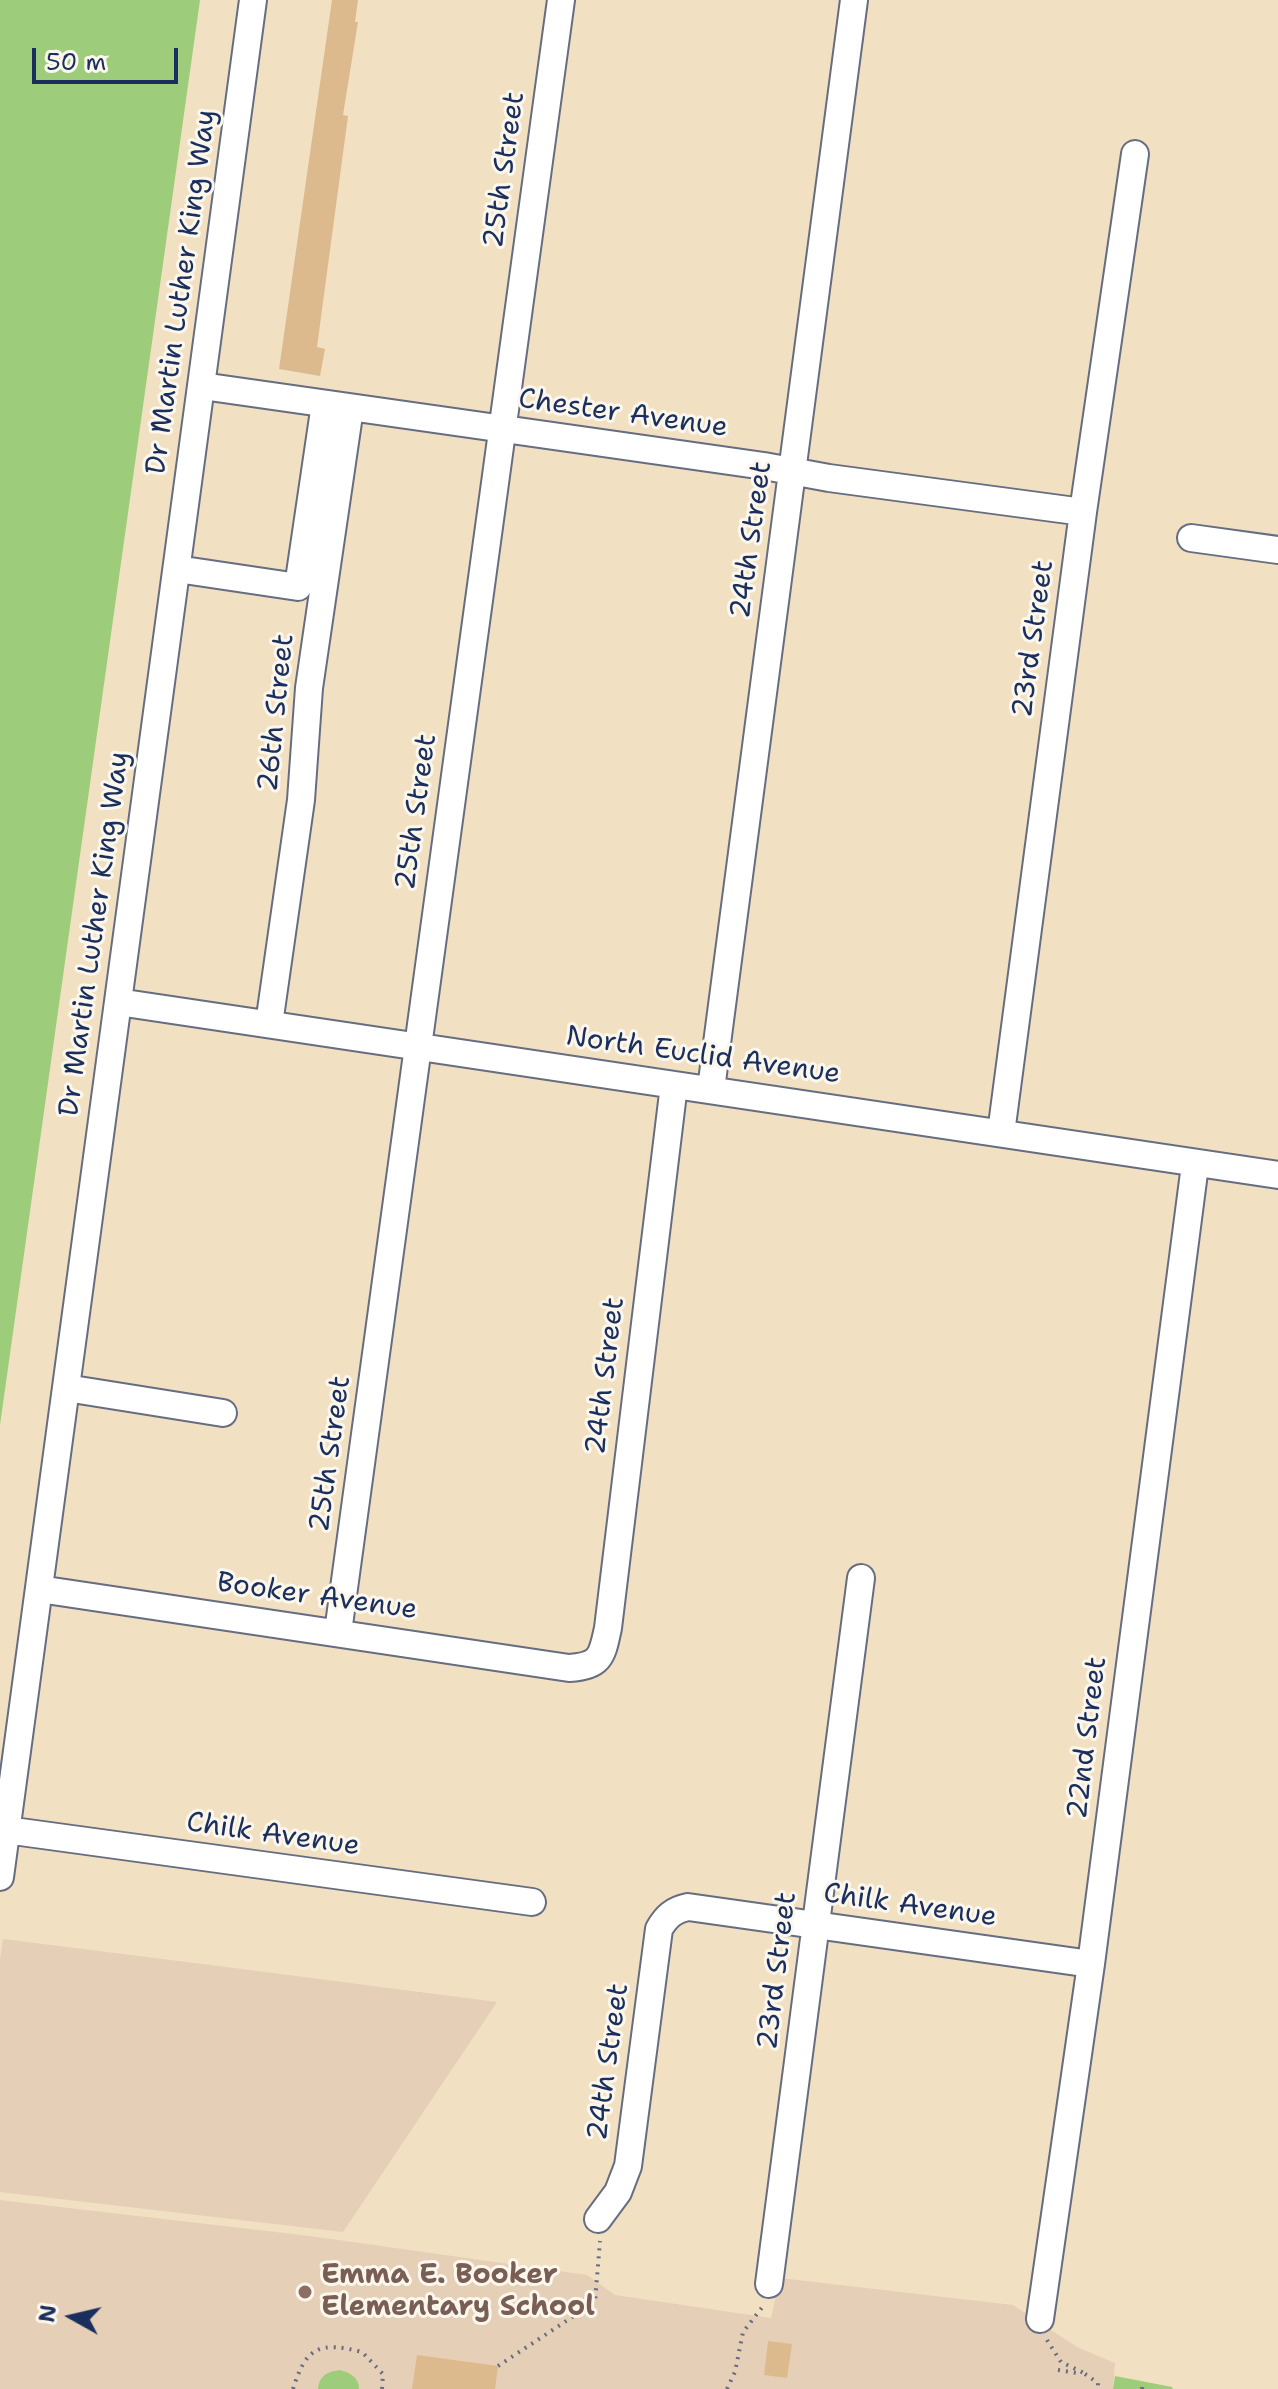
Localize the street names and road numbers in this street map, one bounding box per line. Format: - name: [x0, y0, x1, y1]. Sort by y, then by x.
- street label: 25th Street: [477, 90, 533, 250]
- street label: Dr Martin Luther King Way: [140, 107, 224, 477]
- street label: Chester Avenue: [516, 383, 730, 445]
- street label: 24th Street: [724, 459, 780, 621]
- street label: 23rd Street: [1006, 558, 1062, 720]
- street label: 26th Street: [252, 632, 302, 794]
- street label: 25th Street: [389, 732, 445, 892]
- street label: Dr Martin Luther King Way: [53, 749, 137, 1119]
- street label: North Euclid Avenue: [564, 1020, 842, 1092]
- street label: 24th Street: [580, 1295, 632, 1457]
- street label: 25th Street: [303, 1374, 359, 1534]
- street label: Booker Avenue: [215, 1566, 419, 1628]
- street label: 22nd Street: [1061, 1655, 1115, 1821]
- street label: Chilk Avenue: [184, 1806, 362, 1864]
- street label: Chilk Avenue: [821, 1877, 999, 1935]
- street label: 23rd Street: [752, 1890, 804, 2052]
- street label: 24th Street: [581, 1981, 637, 2143]

